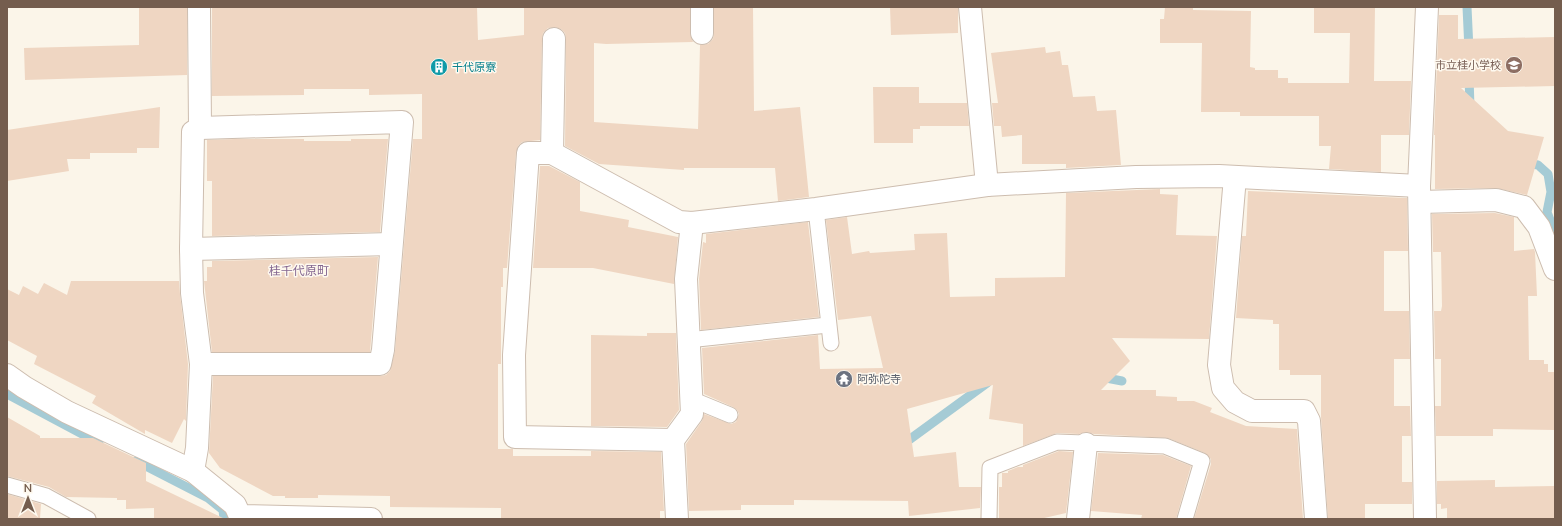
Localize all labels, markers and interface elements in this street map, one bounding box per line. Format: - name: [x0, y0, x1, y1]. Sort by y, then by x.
- school or university icon: 市立桂小学校: [1504, 55, 1524, 75]
- building icon: 千代原寮: [429, 57, 449, 77]
- place label: 市立桂小学校: [1435, 58, 1501, 72]
- place label: 千代原寮: [452, 60, 496, 74]
- district label: 桂千代原町: [269, 263, 329, 278]
- temple icon: 阿弥陀寺: [834, 369, 854, 389]
- place label: 阿弥陀寺: [857, 372, 901, 386]
- north arrow: [8, 478, 48, 518]
- text: N: [24, 481, 32, 495]

